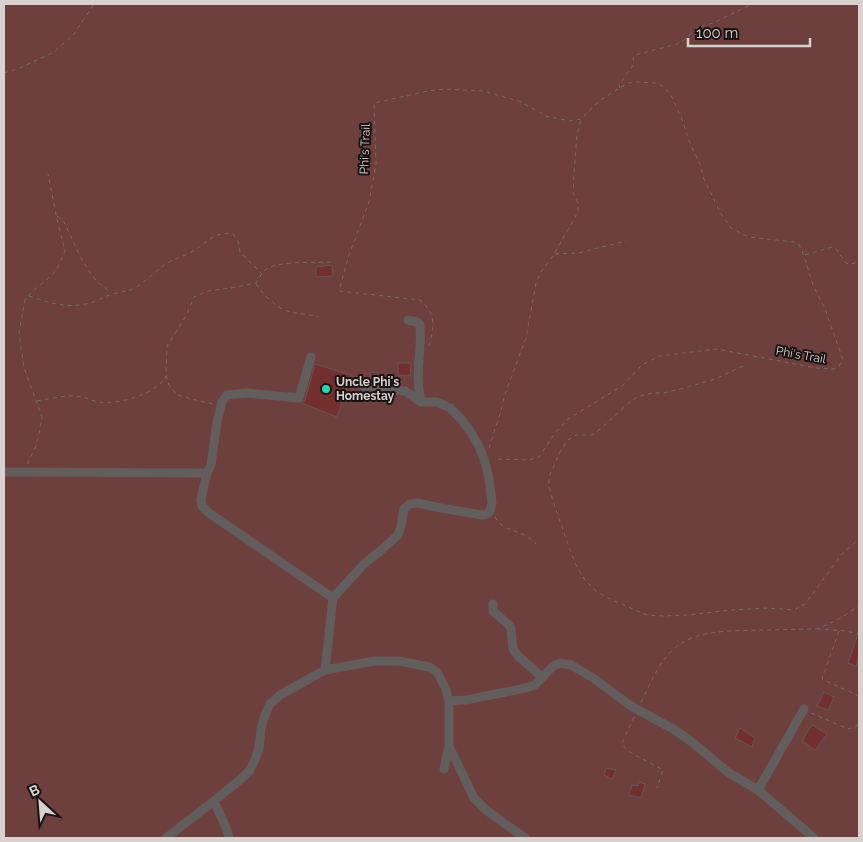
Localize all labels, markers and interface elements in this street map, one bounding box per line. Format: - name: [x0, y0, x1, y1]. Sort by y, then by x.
- scale bar: [688, 15, 810, 47]
- text: 100 m: [696, 24, 738, 42]
- street label: Phi's Trail: [357, 123, 373, 175]
- street label: Phi's Trail: [775, 344, 828, 366]
- place label: Uncle Phi's Homestay: [336, 375, 399, 403]
- marker: Uncle Phi's Homestay: [320, 383, 332, 395]
- north arrow: [15, 777, 65, 827]
- text: B: [27, 781, 43, 800]

